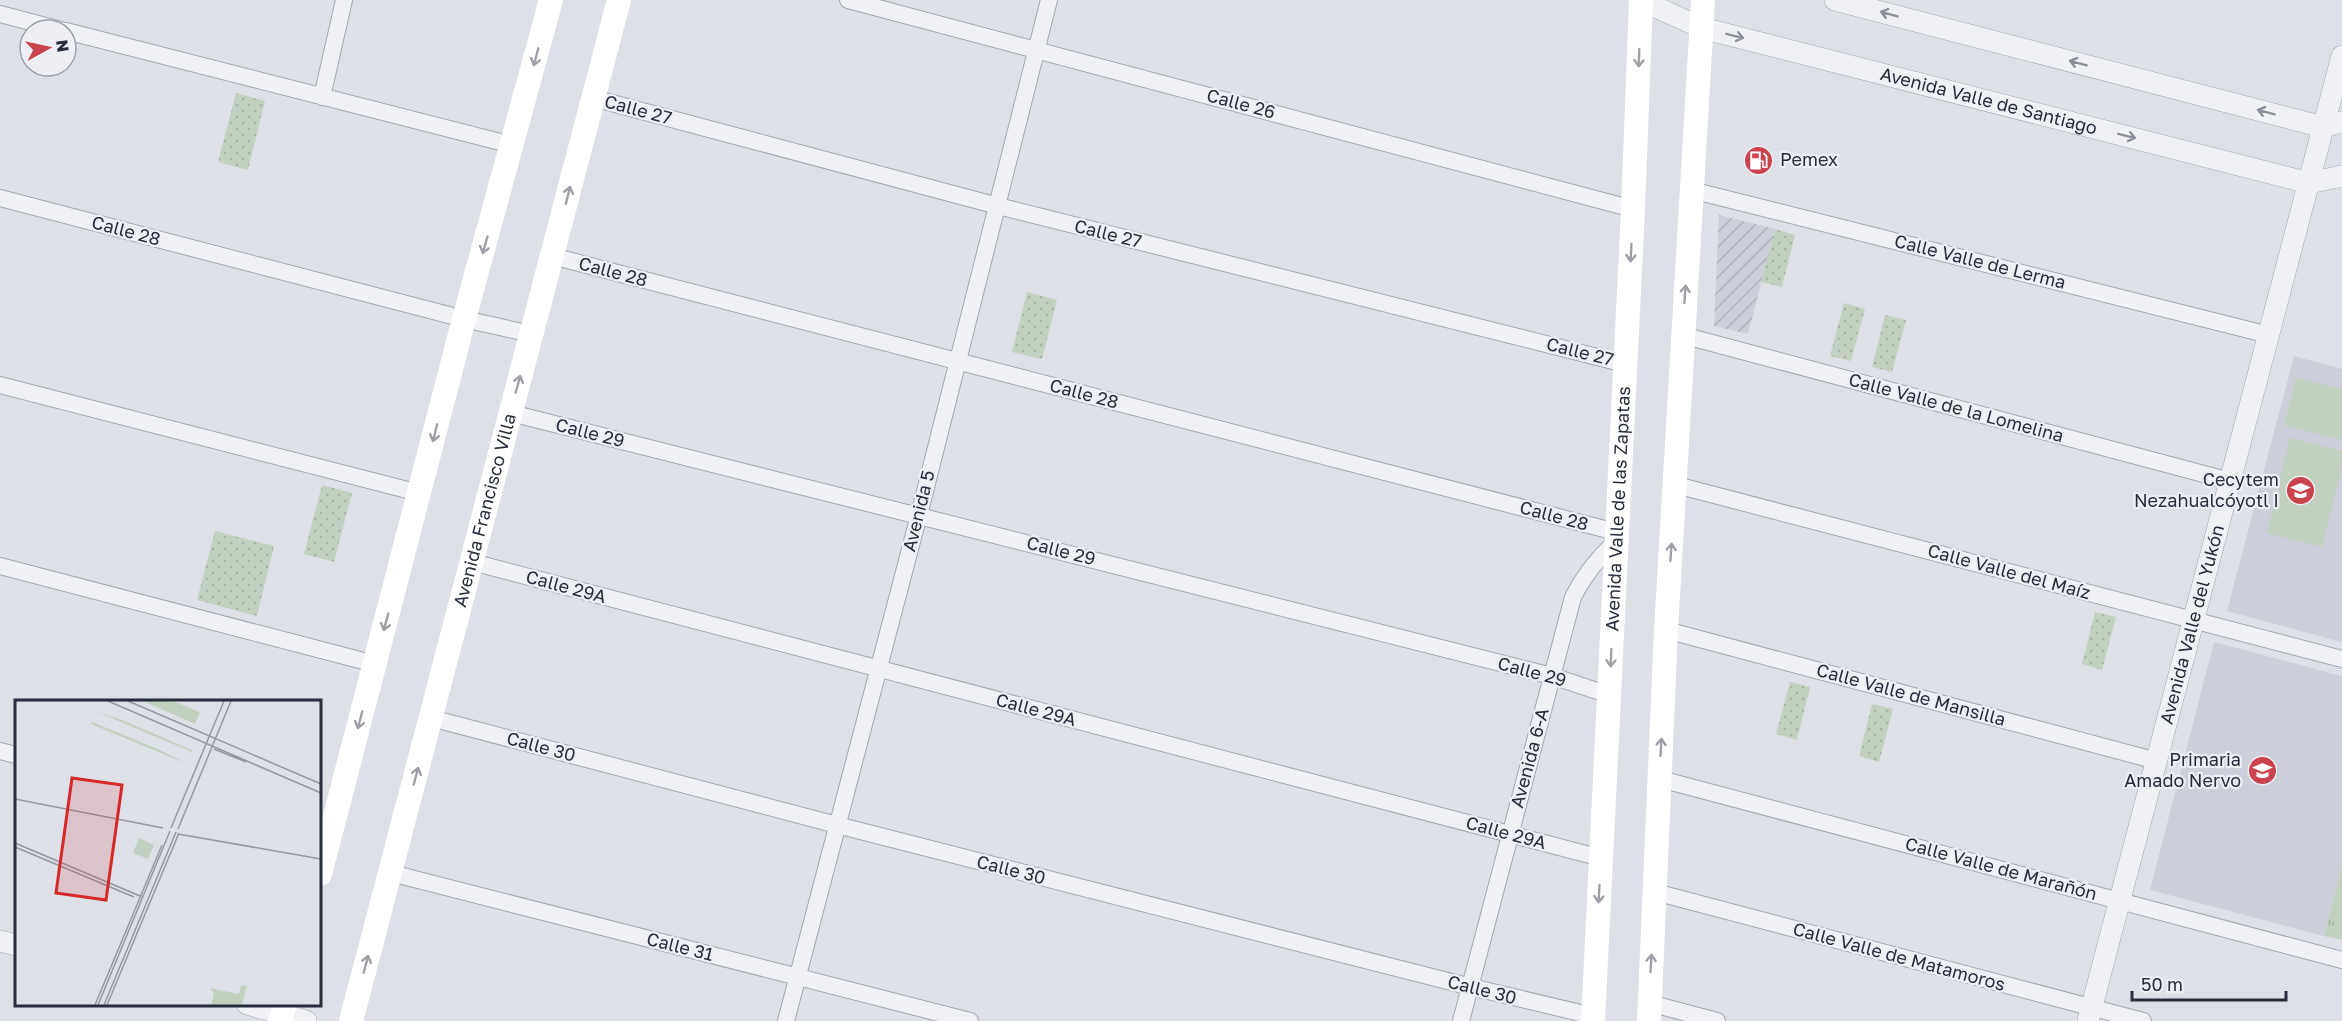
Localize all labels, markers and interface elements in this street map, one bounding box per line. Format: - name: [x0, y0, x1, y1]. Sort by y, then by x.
- one-way arrow: [1880, 8, 1899, 19]
- north arrow: [18, 18, 78, 78]
- one-way arrow: [1725, 31, 1744, 43]
- text: N: [52, 38, 74, 53]
- one-way arrow: [529, 47, 541, 66]
- one-way arrow: [1633, 48, 1644, 68]
- one-way arrow: [2069, 57, 2088, 69]
- street label: Avenida Valle de Santiago: [1878, 62, 2100, 139]
- street label: Calle 26: [1205, 83, 1278, 123]
- street label: Calle 27: [602, 90, 674, 129]
- one-way arrow: [2257, 106, 2276, 118]
- one-way arrow: [2117, 131, 2136, 143]
- fuel station icon: Pemex: [1743, 144, 1775, 176]
- place label: Pemex: [1780, 148, 1838, 170]
- one-way arrow: [562, 186, 574, 205]
- street label: Calle 28: [90, 210, 163, 250]
- street label: Calle 27: [1072, 214, 1144, 252]
- street label: Calle Valle de Lerma: [1892, 229, 2068, 293]
- one-way arrow: [479, 235, 490, 254]
- one-way arrow: [1625, 243, 1636, 263]
- street label: Calle 28: [577, 251, 650, 291]
- one-way arrow: [1680, 285, 1691, 305]
- street label: Calle 27: [1544, 332, 1616, 370]
- street label: Calle Valle de la Lomelina: [1846, 368, 2066, 446]
- street label: Calle 28: [1048, 373, 1121, 413]
- one-way arrow: [513, 375, 525, 394]
- street label: Avenida Valle de las Zapatas: [1600, 386, 1634, 632]
- street label: Avenida Francisco Villa: [448, 411, 520, 609]
- street label: Calle 29: [554, 413, 627, 451]
- one-way arrow: [429, 423, 440, 442]
- street label: Avenida 5: [897, 468, 939, 554]
- place label: Cecytem Nezahualcóyotl I: [2134, 468, 2279, 511]
- school or university icon: Cecytem Nezahualcóyotl I: [2284, 474, 2316, 506]
- street label: Calle 28: [1518, 495, 1591, 535]
- street label: Avenida Valle del Yukón: [2155, 522, 2228, 726]
- street label: Calle 29: [1025, 531, 1098, 569]
- street label: Calle Valle del Maíz: [1925, 539, 2093, 603]
- one-way arrow: [1666, 543, 1677, 563]
- street label: Calle 29A: [524, 565, 609, 607]
- one-way arrow: [380, 612, 391, 631]
- one-way arrow: [1605, 647, 1616, 667]
- street label: Calle 29: [1496, 651, 1569, 691]
- street label: Calle Valle de Mansilla: [1814, 658, 2008, 730]
- street label: Calle 29A: [994, 688, 1079, 730]
- inset map: [15, 700, 321, 1006]
- street label: Avenida 6-A: [1505, 705, 1553, 810]
- one-way arrow: [354, 710, 365, 729]
- street label: Calle 30: [504, 726, 578, 766]
- one-way arrow: [1656, 737, 1667, 757]
- place label: Primaria Amado Nervo: [2124, 748, 2241, 791]
- school or university icon: Primaria Amado Nervo: [2246, 754, 2278, 786]
- one-way arrow: [410, 767, 422, 786]
- street label: Calle 29A: [1464, 811, 1549, 853]
- street label: Calle Valle de Marañón: [1903, 832, 2100, 904]
- street label: Calle 30: [974, 850, 1048, 888]
- one-way arrow: [1593, 884, 1604, 904]
- street label: Calle Valle de Matamoros: [1791, 917, 2008, 995]
- street label: Calle 31: [645, 927, 716, 965]
- one-way arrow: [1646, 953, 1657, 973]
- one-way arrow: [361, 955, 373, 974]
- scale bar: [2132, 964, 2286, 1002]
- street label: Calle 30: [1445, 970, 1519, 1008]
- text: 50 m: [2141, 973, 2183, 995]

